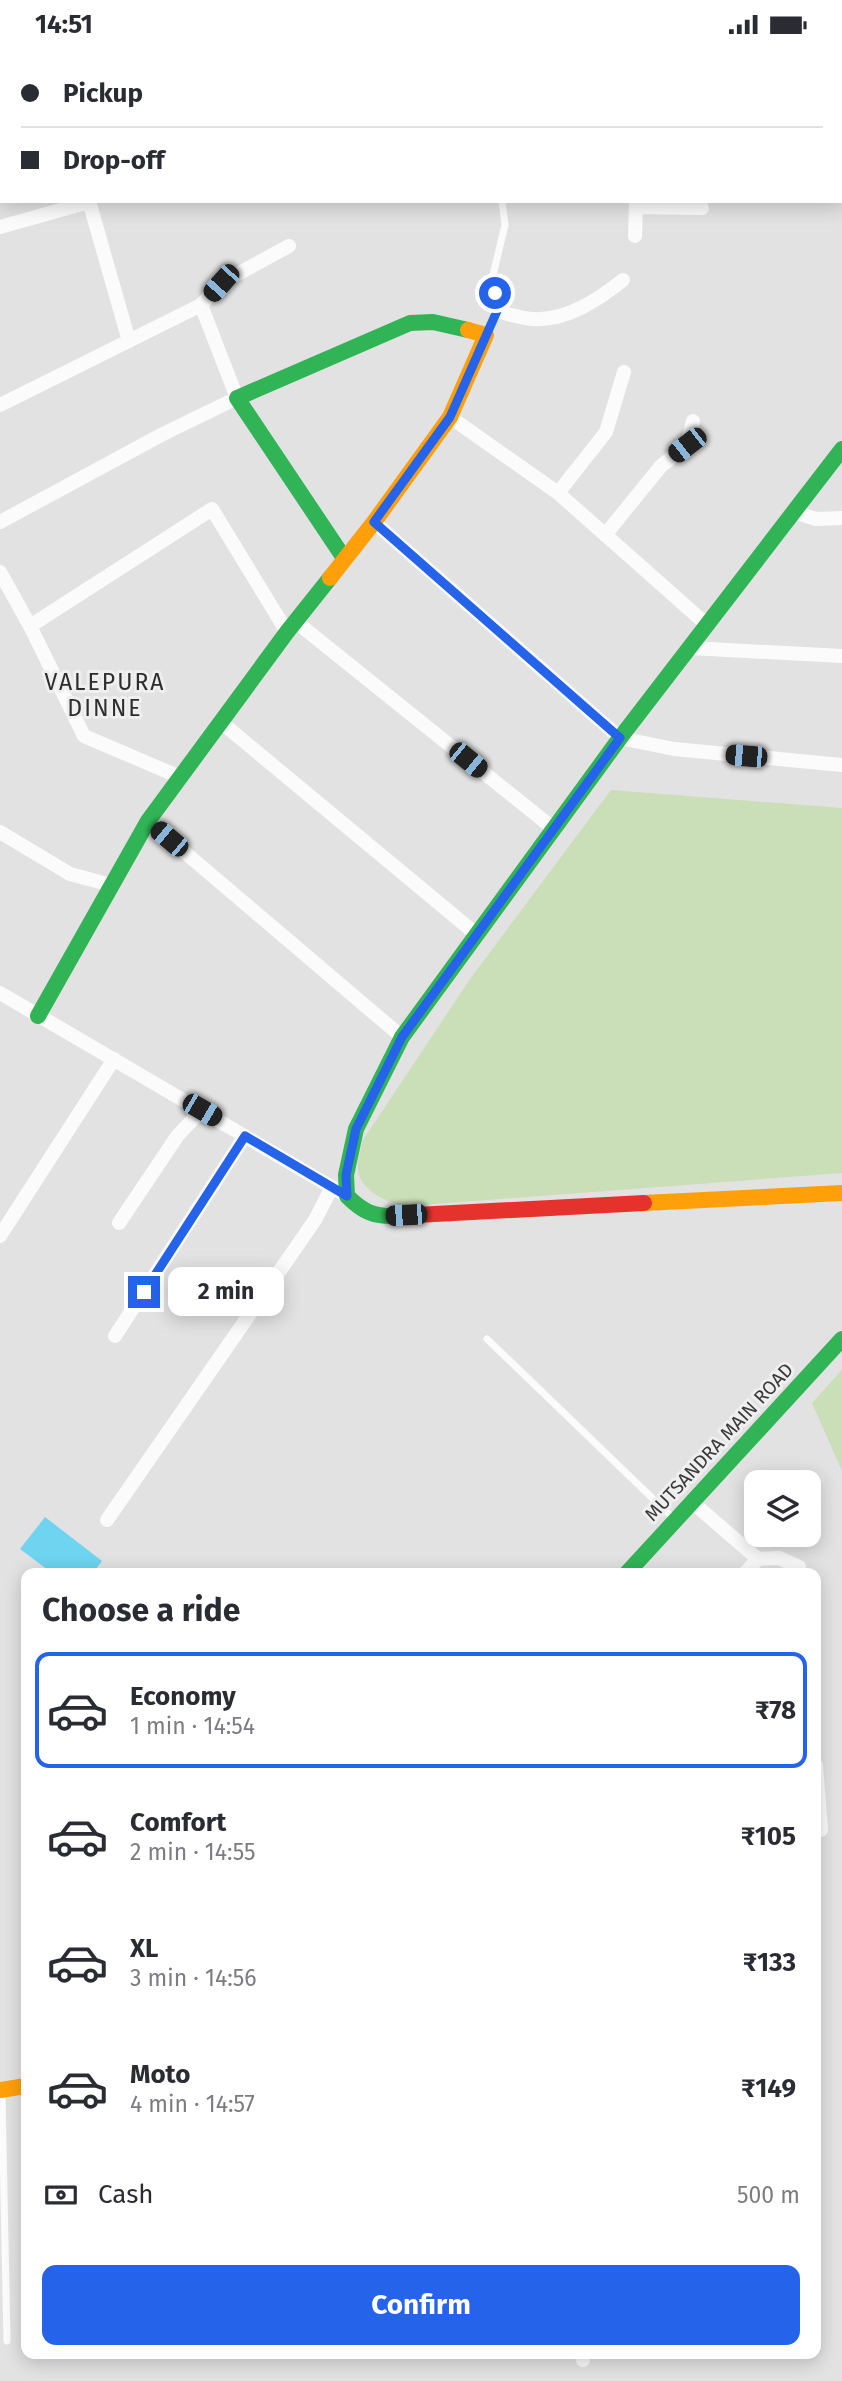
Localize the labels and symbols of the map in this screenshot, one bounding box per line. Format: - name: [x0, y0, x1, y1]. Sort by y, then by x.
- car: [200, 260, 243, 306]
- route start: [479, 277, 511, 309]
- car: [664, 424, 711, 466]
- district label: VALEPURA DINNE: [44, 668, 166, 722]
- car: [446, 739, 491, 781]
- car: [725, 744, 768, 768]
- car: [147, 817, 192, 861]
- car: [179, 1090, 226, 1130]
- car: [385, 1203, 428, 1227]
- callout: 2 min: [168, 1267, 284, 1317]
- route end: [128, 1276, 160, 1308]
- street label: MUTSANDRA MAIN ROAD: [640, 1358, 798, 1526]

